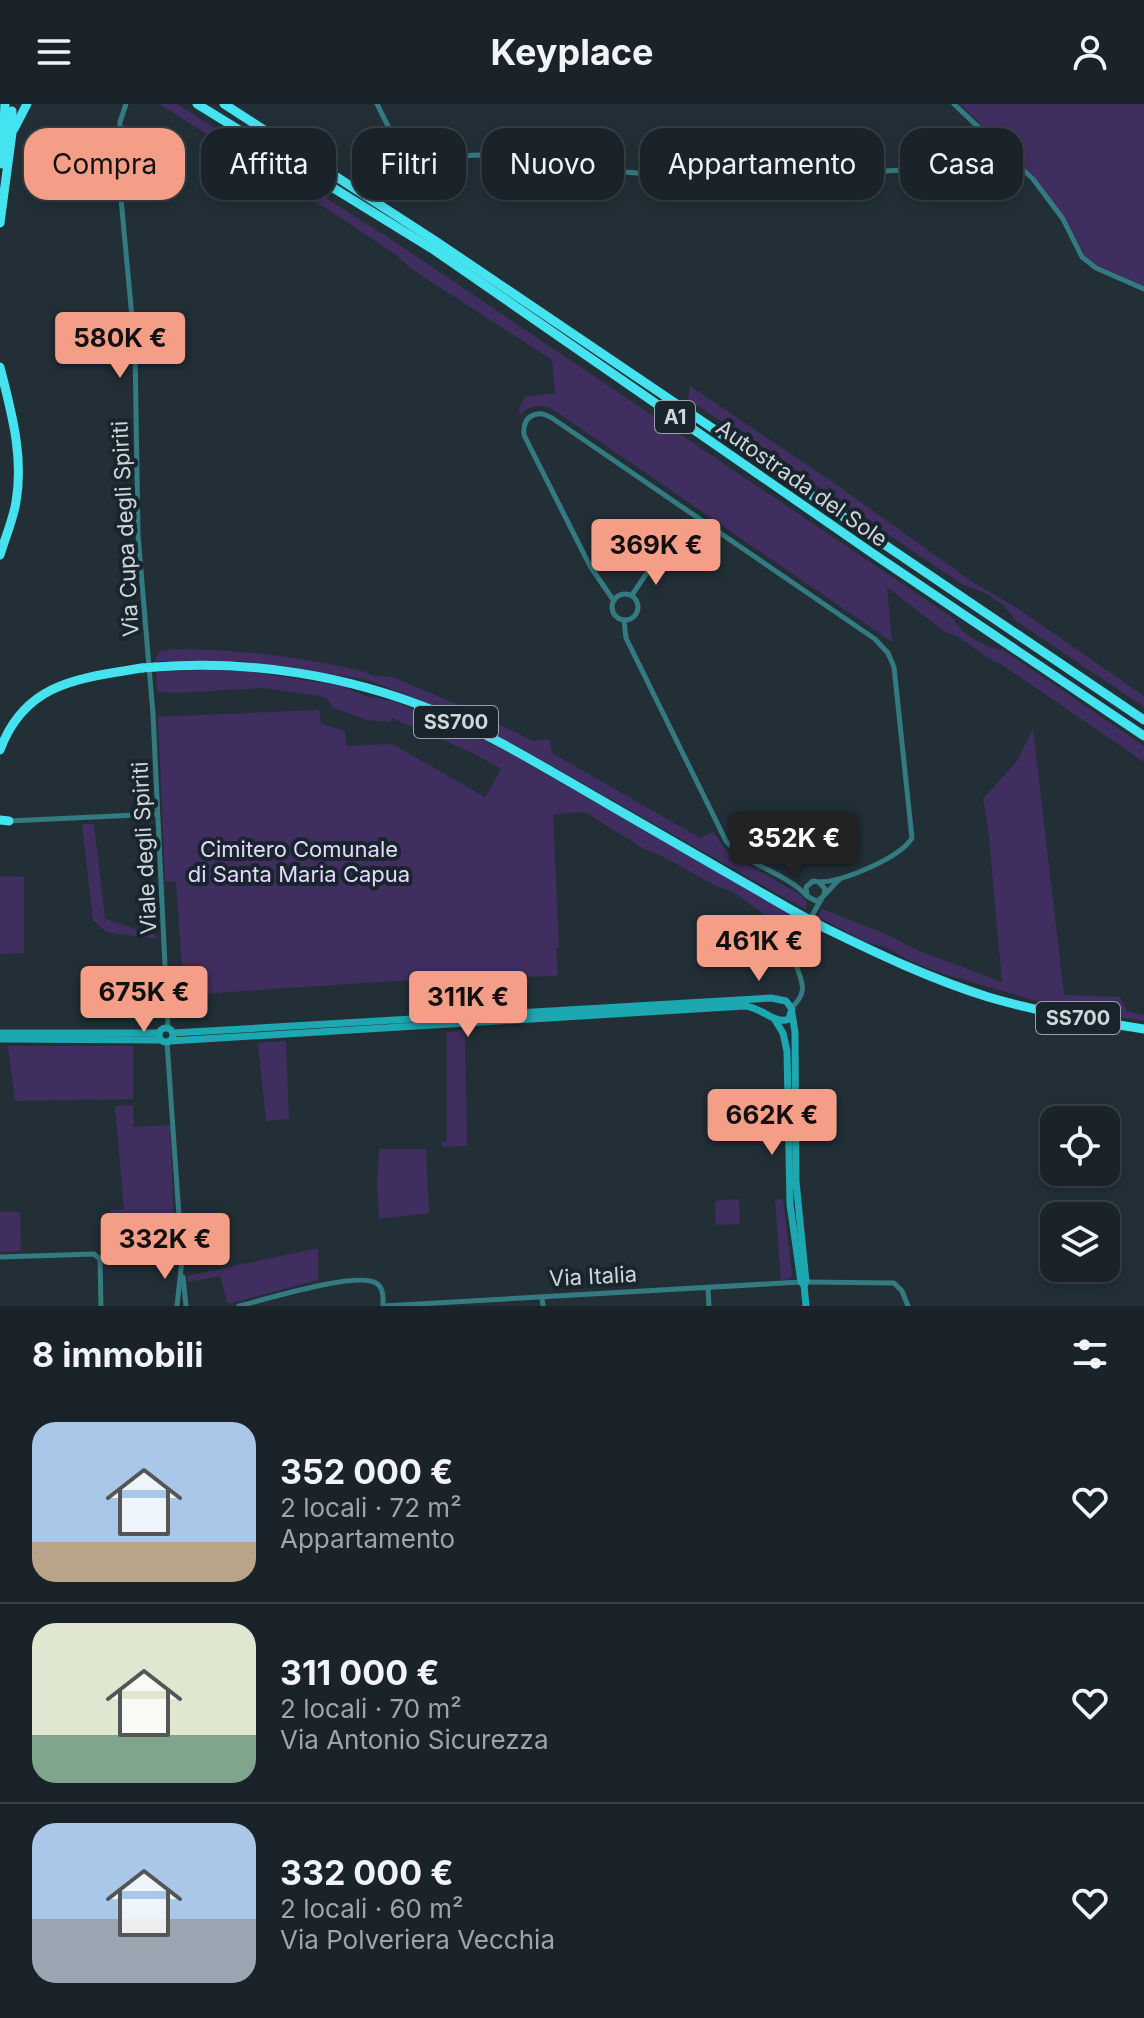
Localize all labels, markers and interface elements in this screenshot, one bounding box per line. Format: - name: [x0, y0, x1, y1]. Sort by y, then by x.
- icon: menu: [32, 30, 76, 74]
- text: Keyplace: [491, 30, 653, 74]
- icon: person: [1068, 30, 1112, 74]
- chip: Compra: [24, 128, 185, 200]
- chip: Affitta: [201, 128, 336, 200]
- chip: Filtri: [352, 128, 466, 200]
- chip: Nuovo: [482, 128, 624, 200]
- chip: Appartamento: [640, 128, 884, 200]
- chip: Casa: [900, 128, 1023, 200]
- pin: 580K €: [55, 312, 185, 380]
- text: 580K €: [73, 322, 167, 353]
- road number: A1: [655, 401, 695, 433]
- street label: Autostrada del Sole: [711, 414, 893, 552]
- street label: Via Cupa degli Spiriti: [106, 420, 144, 638]
- pin: 369K €: [591, 519, 721, 587]
- text: 369K €: [609, 529, 703, 560]
- road number: SS700: [414, 706, 498, 738]
- street label: Viale degli Spiriti: [126, 761, 162, 935]
- pin: 352K €: [729, 812, 859, 880]
- text: 352K €: [748, 822, 840, 853]
- park label: Cimitero Comunale di Santa Maria Capua: [188, 836, 410, 887]
- pin: 461K €: [694, 915, 824, 983]
- text: 461K €: [715, 925, 803, 956]
- pin: 675K €: [79, 966, 209, 1034]
- pin: 311K €: [403, 971, 533, 1039]
- text: 675K €: [98, 976, 190, 1007]
- text: 311K €: [427, 981, 509, 1012]
- road number: SS700: [1036, 1002, 1120, 1034]
- pin: 662K €: [707, 1089, 837, 1157]
- text: 662K €: [726, 1099, 818, 1130]
- map controls: [1040, 1106, 1120, 1282]
- button: locate: [1040, 1106, 1120, 1186]
- button: layers: [1040, 1202, 1120, 1282]
- pin: 332K €: [100, 1213, 230, 1281]
- text: 332K €: [119, 1223, 211, 1254]
- street label: Via Italia: [548, 1261, 638, 1291]
- icon: filters: [1068, 1332, 1112, 1376]
- text: 8 immobili: [32, 1334, 203, 1375]
- text: 352 000 €: [280, 1451, 453, 1492]
- icon: home: [96, 1454, 192, 1550]
- icon: heart: [1068, 1480, 1112, 1524]
- text: 2 locali · 72 m²: [280, 1492, 462, 1523]
- text: Appartamento: [280, 1523, 455, 1554]
- text: 311 000 €: [280, 1652, 439, 1693]
- icon: home: [96, 1655, 192, 1751]
- icon: heart: [1068, 1681, 1112, 1725]
- text: 2 locali · 70 m²: [280, 1693, 462, 1724]
- text: Via Antonio Sicurezza: [280, 1724, 549, 1755]
- text: 332 000 €: [280, 1852, 453, 1893]
- icon: home: [96, 1855, 192, 1951]
- icon: heart: [1068, 1881, 1112, 1925]
- text: 2 locali · 60 m²: [280, 1893, 464, 1924]
- text: Via Polveriera Vecchia: [280, 1924, 555, 1955]

